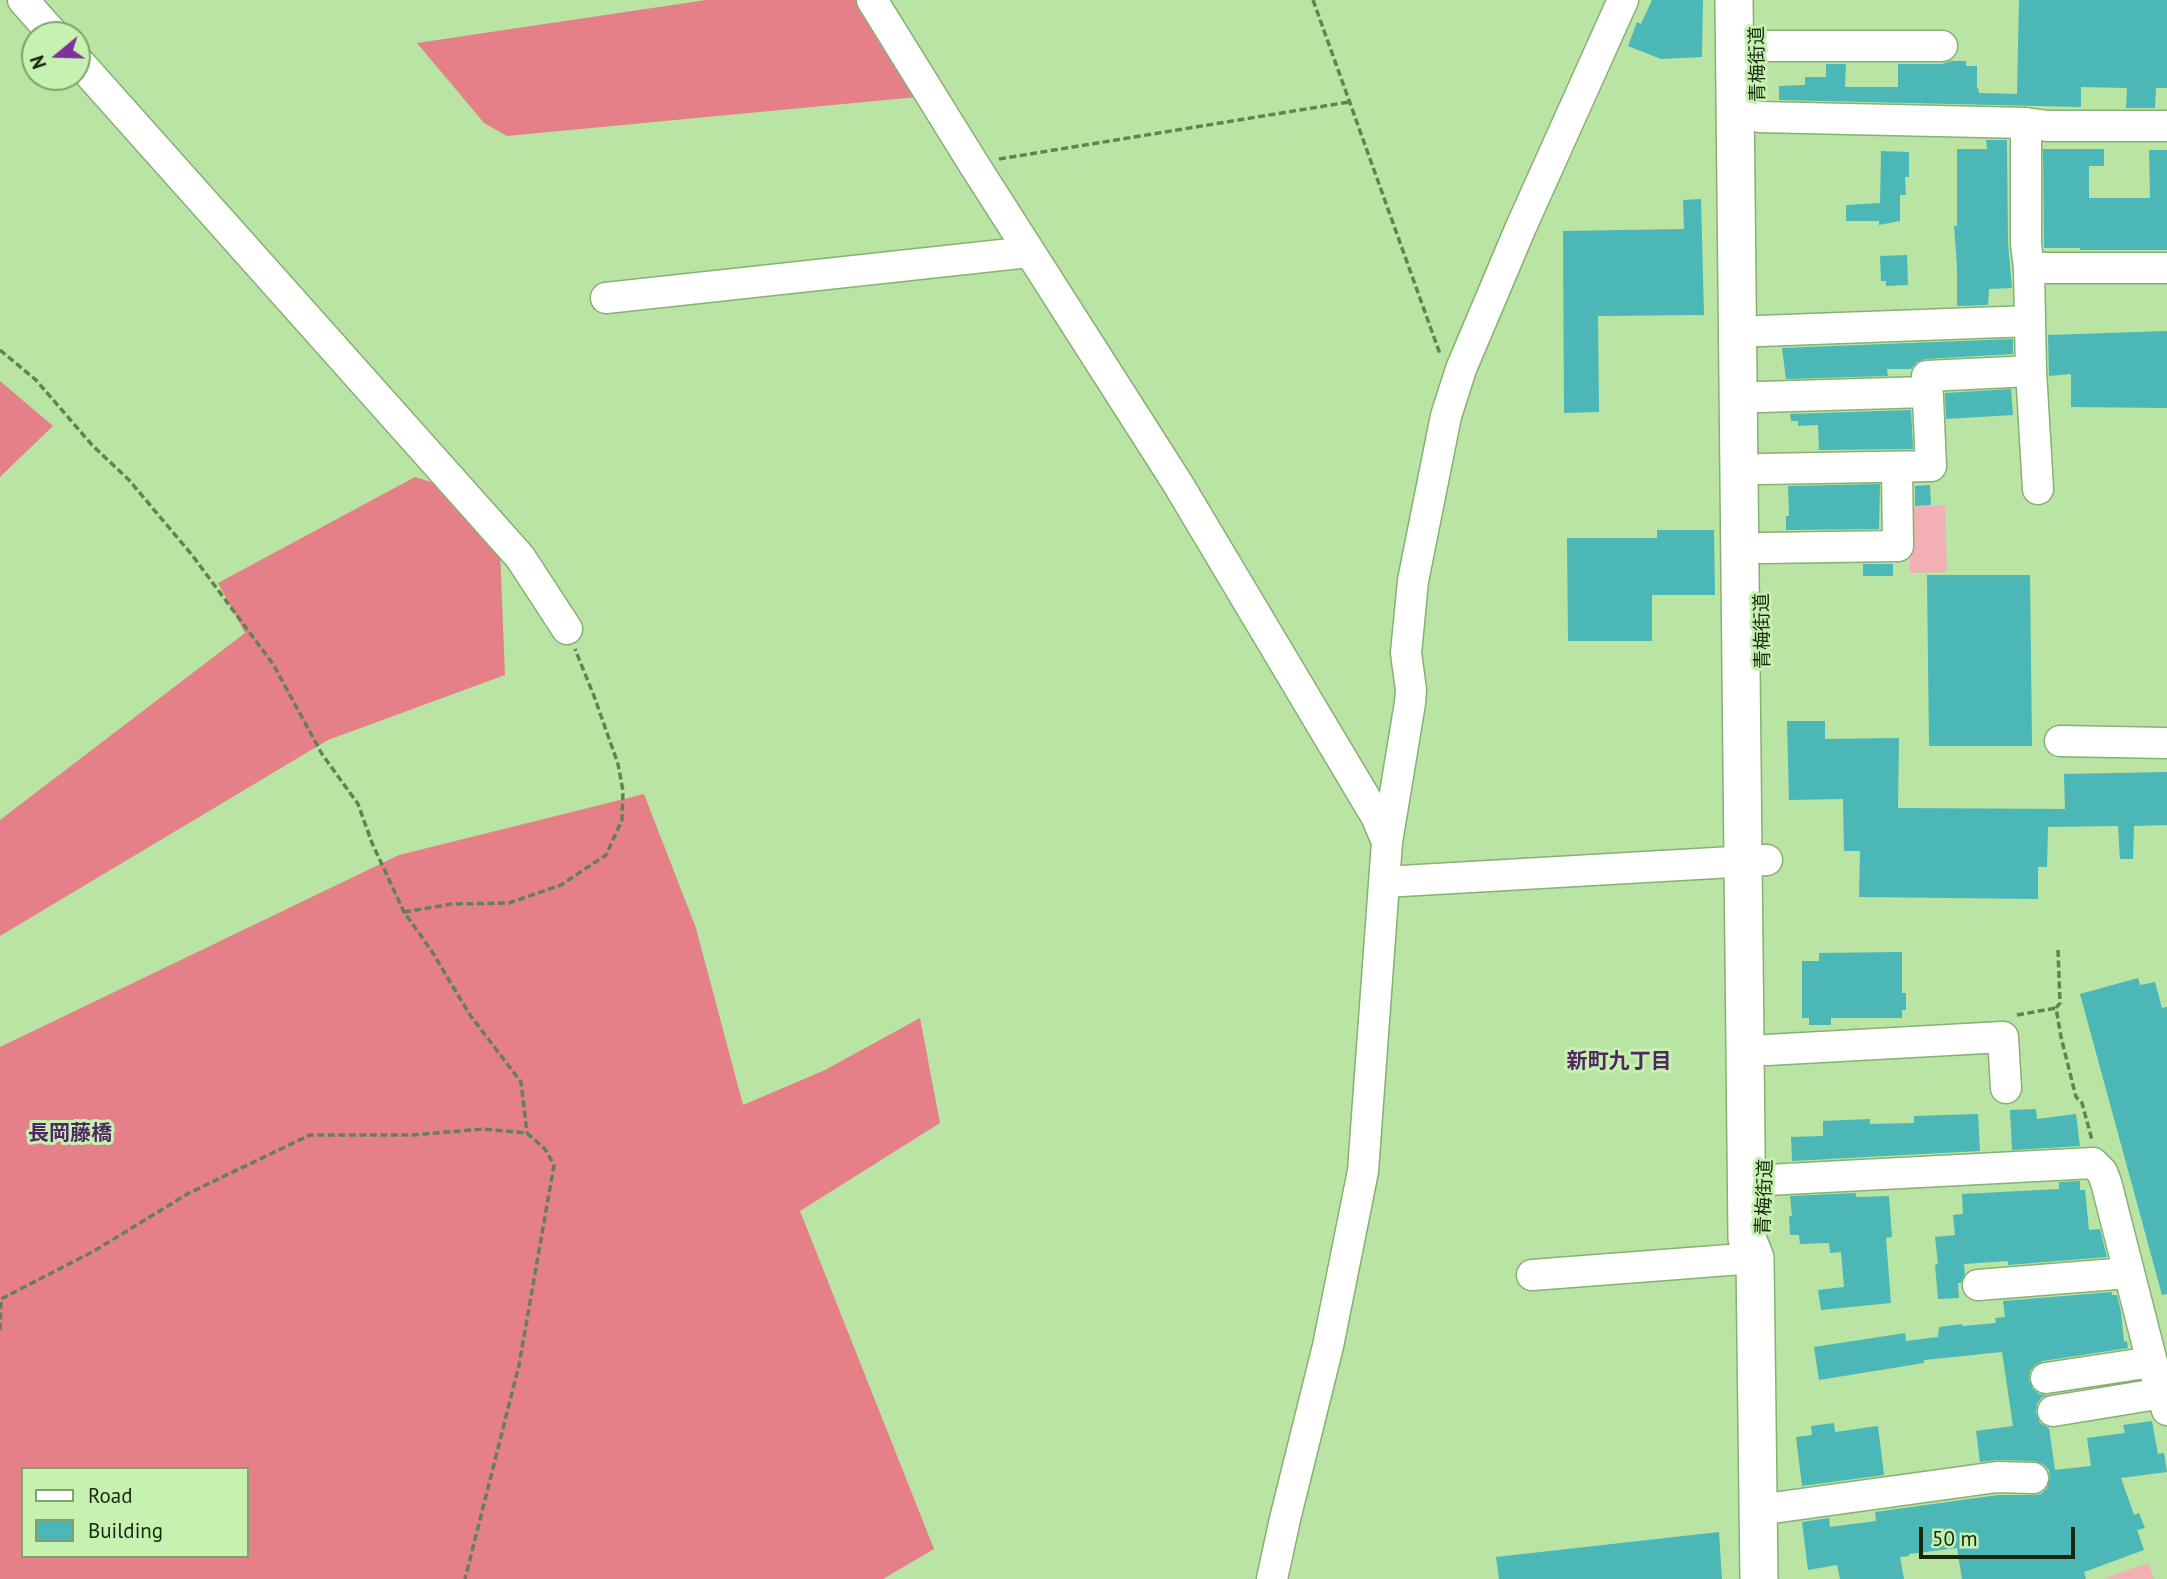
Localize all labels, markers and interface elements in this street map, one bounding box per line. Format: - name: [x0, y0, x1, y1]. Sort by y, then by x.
- north arrow: [21, 21, 91, 91]
- street label: 青梅街道: [1746, 26, 1770, 102]
- text: N: [25, 52, 51, 72]
- street label: 青梅街道: [1751, 593, 1775, 669]
- district label: 新町九丁目: [1567, 1049, 1671, 1075]
- district label: 長岡藤橋: [28, 1121, 112, 1147]
- street label: 青梅街道: [1752, 1159, 1778, 1235]
- legend: [21, 1467, 248, 1558]
- text: Road: [88, 1482, 132, 1509]
- scale bar: [1922, 1512, 2078, 1556]
- text: Building: [88, 1517, 163, 1544]
- text: 50 m: [1932, 1525, 1978, 1552]

